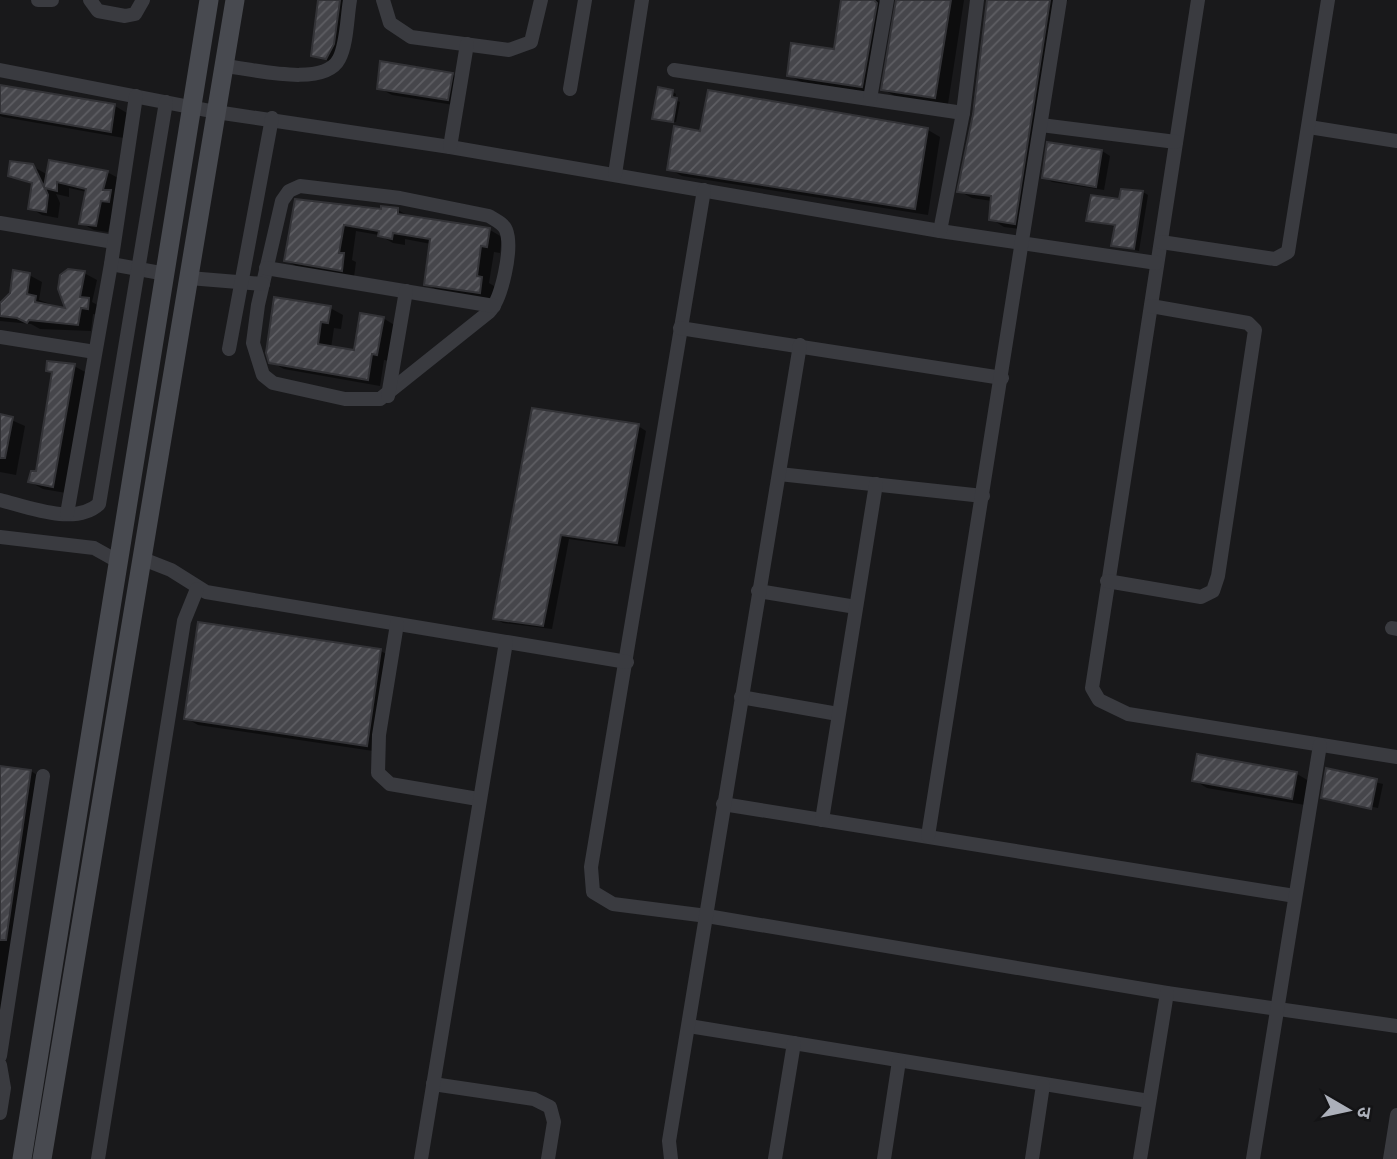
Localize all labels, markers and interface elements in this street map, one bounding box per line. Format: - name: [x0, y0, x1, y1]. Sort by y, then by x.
- north arrow: [1313, 1075, 1383, 1145]
- text: उ: [1353, 1105, 1374, 1120]

